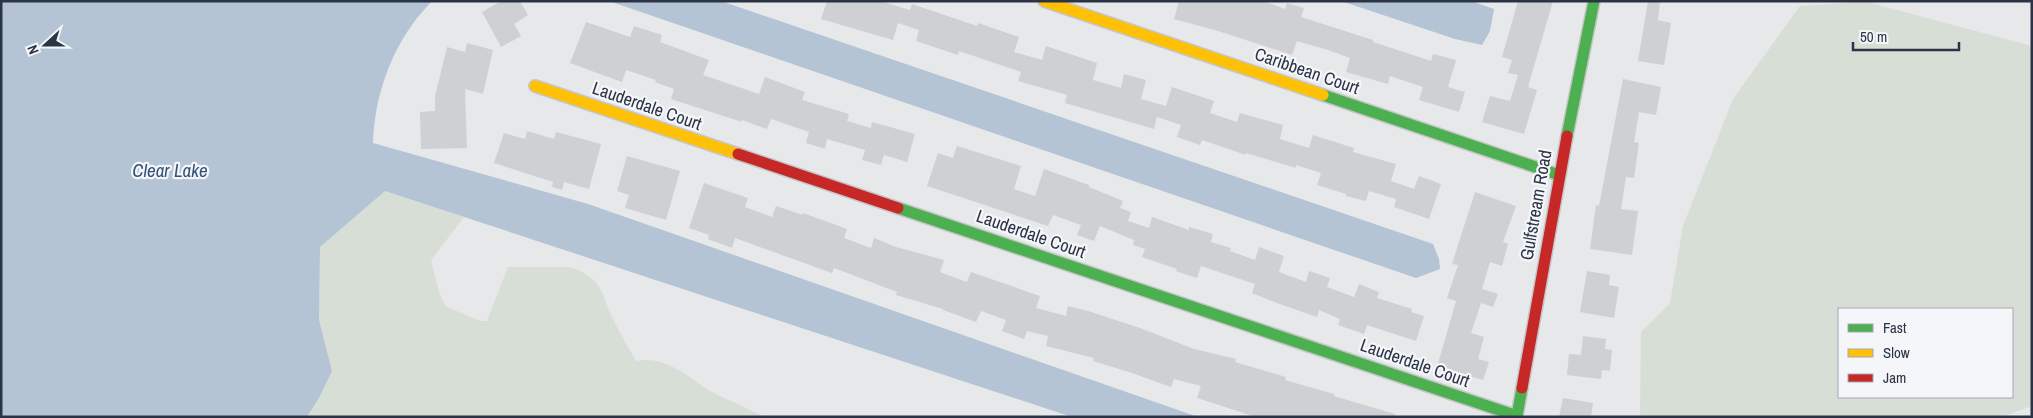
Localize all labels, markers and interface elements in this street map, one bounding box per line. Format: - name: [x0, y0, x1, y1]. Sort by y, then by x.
- north arrow: [20, 20, 70, 70]
- scale bar: [1853, 20, 1959, 52]
- text: 50 m: [1860, 26, 1887, 47]
- street label: Caribbean Court: [1252, 41, 1363, 100]
- text: N: [23, 43, 43, 57]
- street label: Lauderdale Court: [589, 75, 705, 136]
- street label: Gulfstream Road: [1514, 148, 1558, 262]
- water label: Clear Lake: [132, 157, 208, 183]
- street label: Lauderdale Court: [973, 203, 1089, 264]
- legend: [1838, 308, 2013, 398]
- text: Fast: [1883, 317, 1907, 338]
- street label: Lauderdale Court: [1357, 332, 1473, 393]
- text: Slow: [1883, 342, 1910, 363]
- text: Jam: [1883, 367, 1906, 388]

